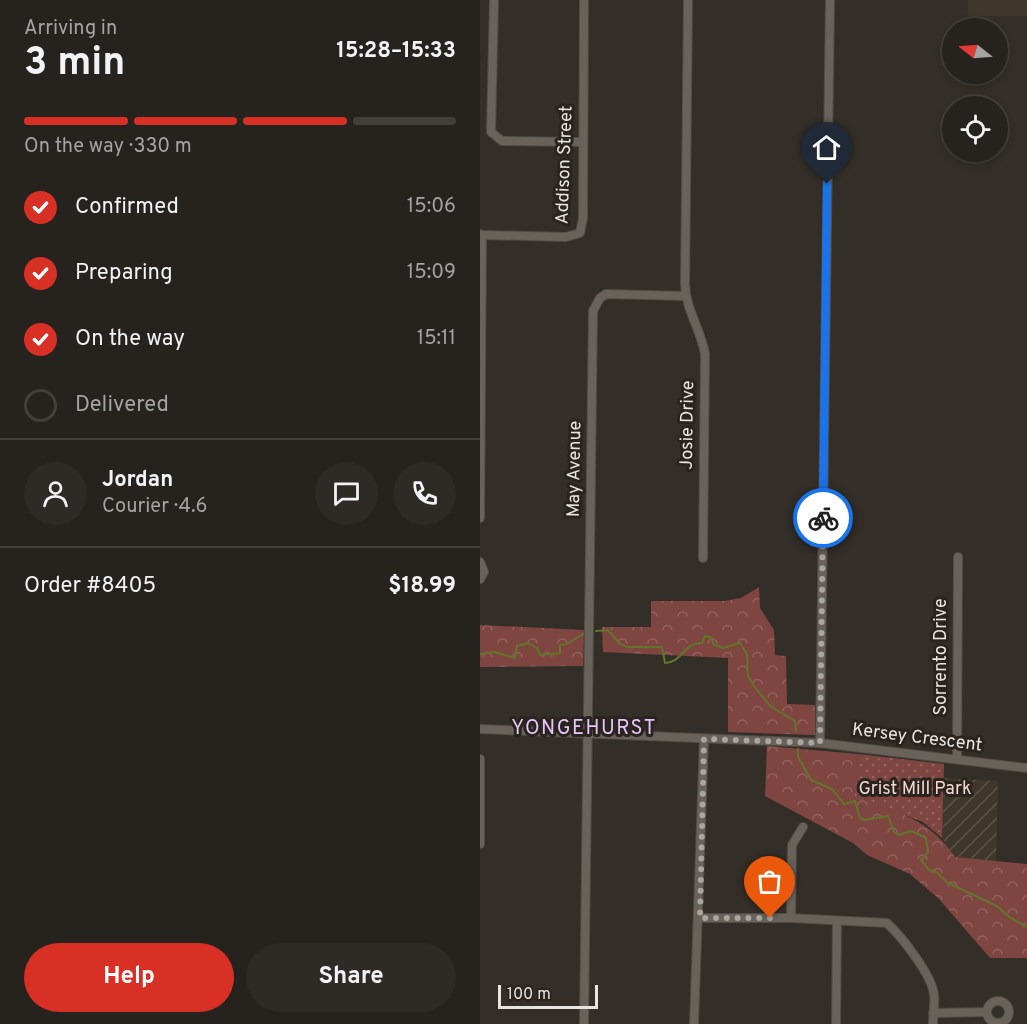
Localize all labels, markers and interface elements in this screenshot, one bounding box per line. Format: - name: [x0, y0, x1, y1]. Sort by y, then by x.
- text: Arriving in: [24, 16, 117, 42]
- north arrow: [942, 18, 1008, 84]
- map controls: [942, 18, 1008, 162]
- text: 15:28–15:33: [336, 38, 456, 65]
- text: 3 min: [24, 40, 125, 89]
- button: locate: [942, 96, 1008, 162]
- street label: Addison Street: [551, 105, 579, 225]
- pin: [801, 122, 852, 184]
- icon: home: [810, 131, 843, 164]
- text: On the way · 330 m: [24, 134, 192, 160]
- icon: check: [24, 191, 57, 224]
- text: Confirmed: [75, 194, 179, 221]
- text: 15:06: [407, 194, 456, 220]
- icon: check: [24, 257, 57, 290]
- text: Preparing: [75, 260, 173, 287]
- text: 15:09: [407, 260, 456, 286]
- icon: check: [24, 323, 57, 356]
- text: On the way: [75, 326, 185, 353]
- text: 15:11: [417, 326, 456, 352]
- street label: Josie Drive: [676, 380, 700, 470]
- text: Delivered: [75, 392, 169, 419]
- street label: May Avenue: [563, 421, 587, 517]
- button: person: [24, 462, 87, 525]
- button: chat: [315, 462, 378, 525]
- button: phone: [393, 462, 456, 525]
- text: Jordan: [102, 467, 173, 494]
- courier: [793, 488, 853, 548]
- text: Courier · 4.6: [102, 494, 207, 520]
- icon: bike: [807, 502, 840, 535]
- text: Order #8405: [24, 573, 156, 600]
- text: $18.99: [388, 573, 456, 600]
- street label: Sorrento Drive: [930, 598, 953, 716]
- district label: YONGEHURST: [511, 716, 657, 742]
- street label: Kersey Crescent: [851, 719, 983, 757]
- park label: Grist Mill Park: [858, 778, 972, 801]
- pin: [744, 856, 795, 918]
- icon: bag: [753, 865, 786, 898]
- button: Help: [24, 943, 234, 1012]
- button: Share: [246, 943, 456, 1012]
- scale bar: [498, 982, 598, 1010]
- text: 100 m: [507, 985, 551, 1005]

